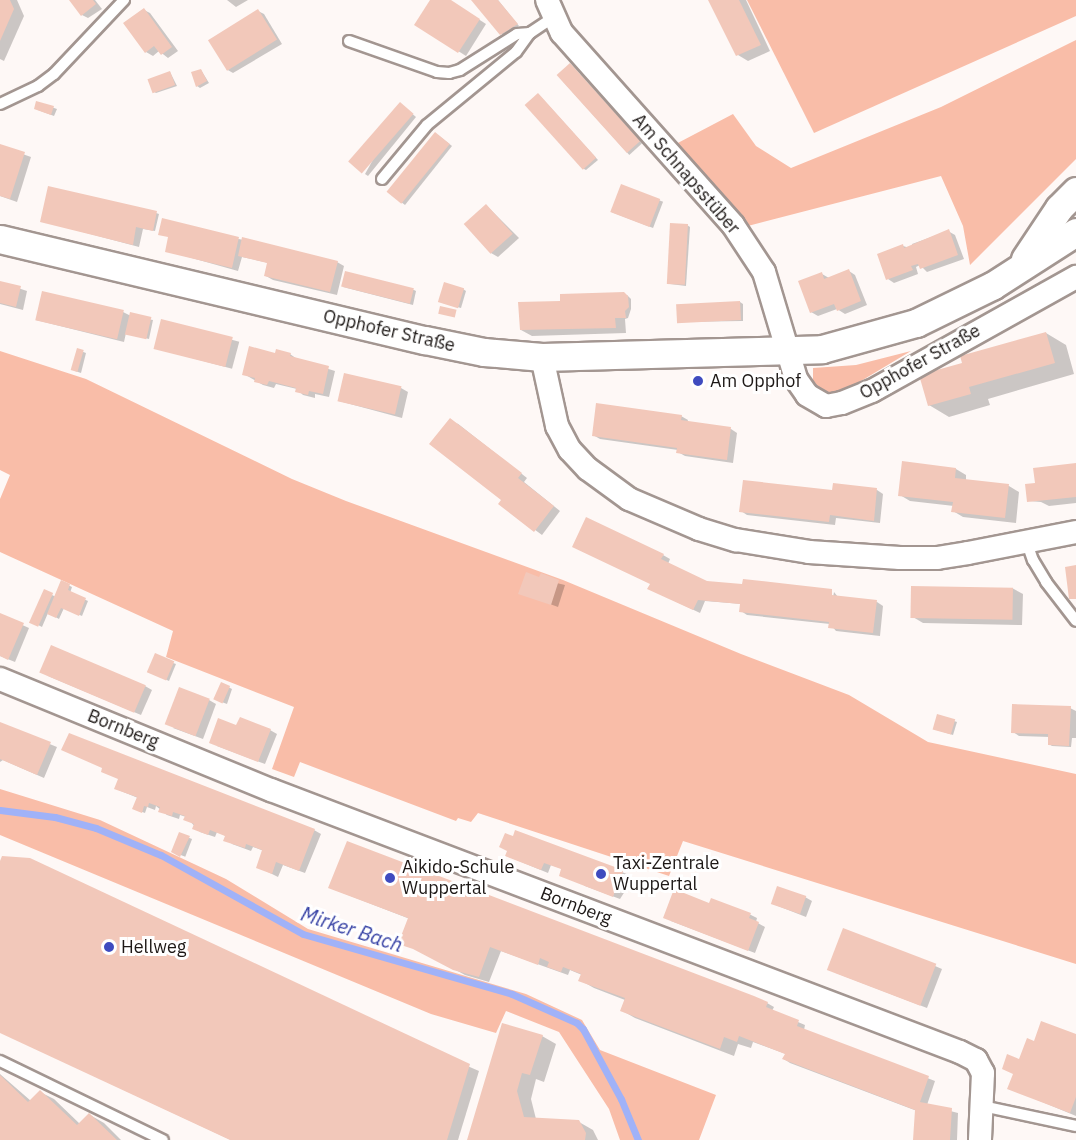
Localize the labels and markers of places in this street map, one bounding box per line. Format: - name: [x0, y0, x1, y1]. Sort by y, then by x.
- place label: Am Opphof: [710, 370, 801, 392]
- marker: Am Opphof: [691, 374, 705, 388]
- place label: Taxi-Zentrale Wuppertal: [613, 853, 719, 896]
- place label: Aikido-Schule Wuppertal: [402, 857, 514, 900]
- marker: Taxi-Zentrale Wuppertal: [594, 867, 608, 881]
- marker: Aikido-Schule Wuppertal: [383, 871, 397, 885]
- place label: Hellweg: [121, 936, 186, 958]
- marker: Hellweg: [102, 940, 116, 954]

